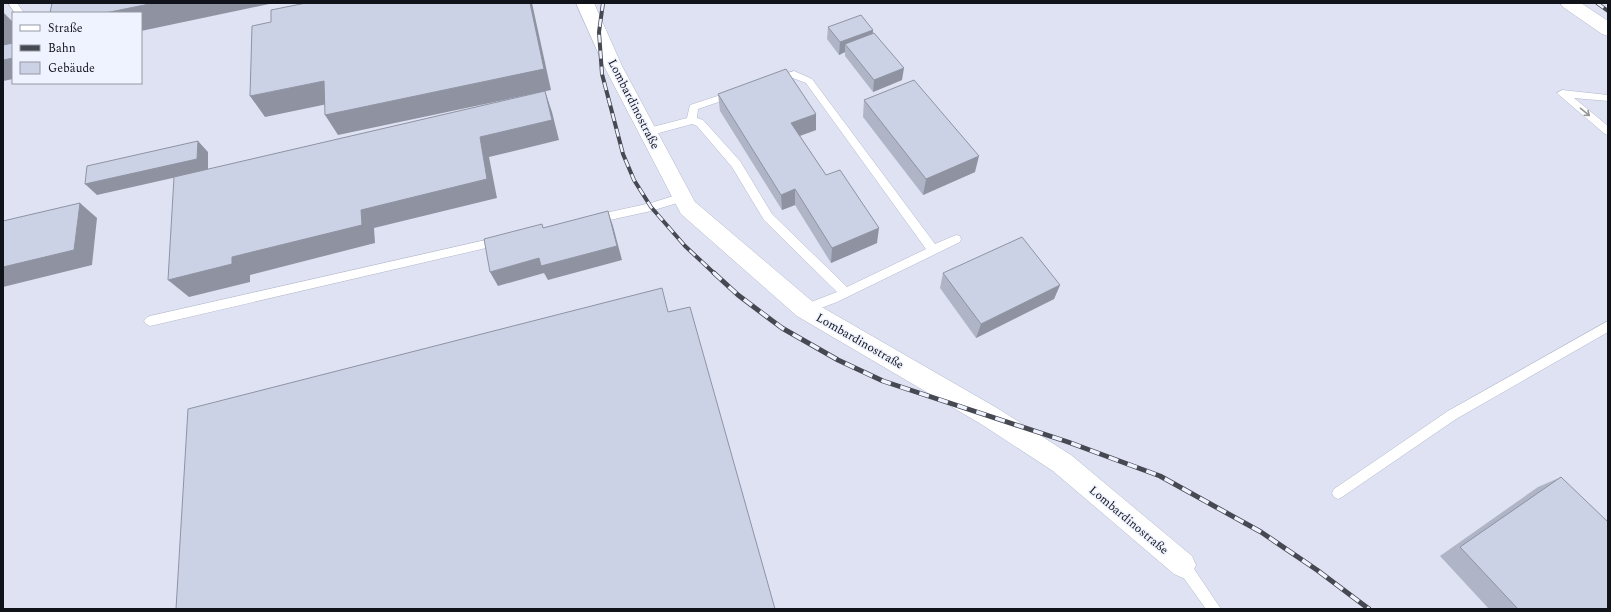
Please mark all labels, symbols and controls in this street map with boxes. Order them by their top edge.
legend [12,12,142,84]
text: Straße [48,19,83,38]
text: Bahn [48,39,76,58]
street label: Lombardinostraße [603,56,665,153]
text: Gebäude [48,59,95,78]
one-way arrow [1580,107,1591,116]
street label: Lombardinostraße [812,308,907,374]
street label: Lombardinostraße [1085,481,1173,560]

